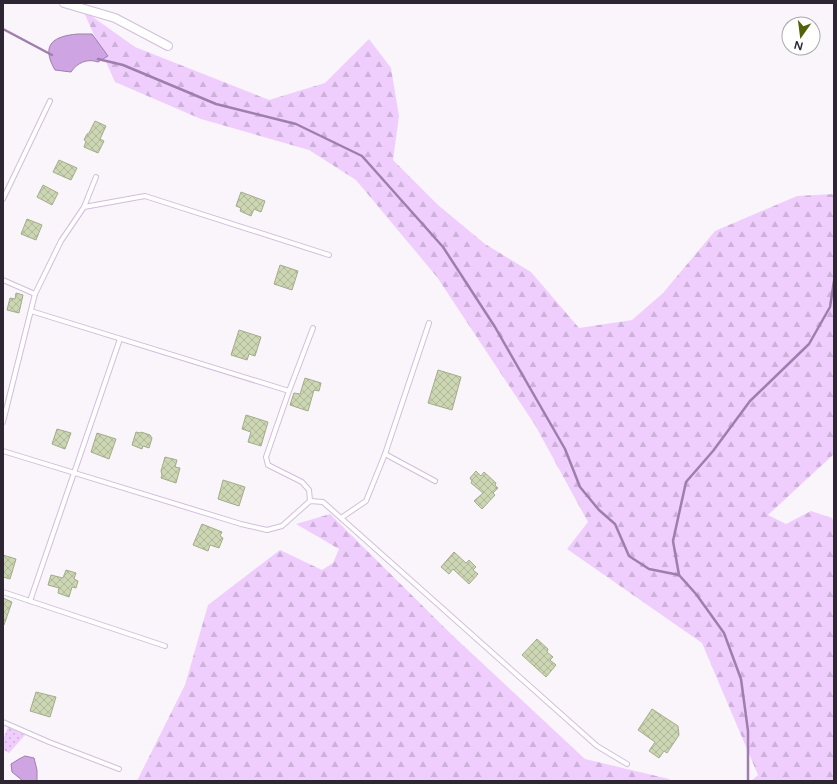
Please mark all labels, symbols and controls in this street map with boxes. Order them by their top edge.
north arrow [781,16,821,56]
text: N [793,38,805,53]

